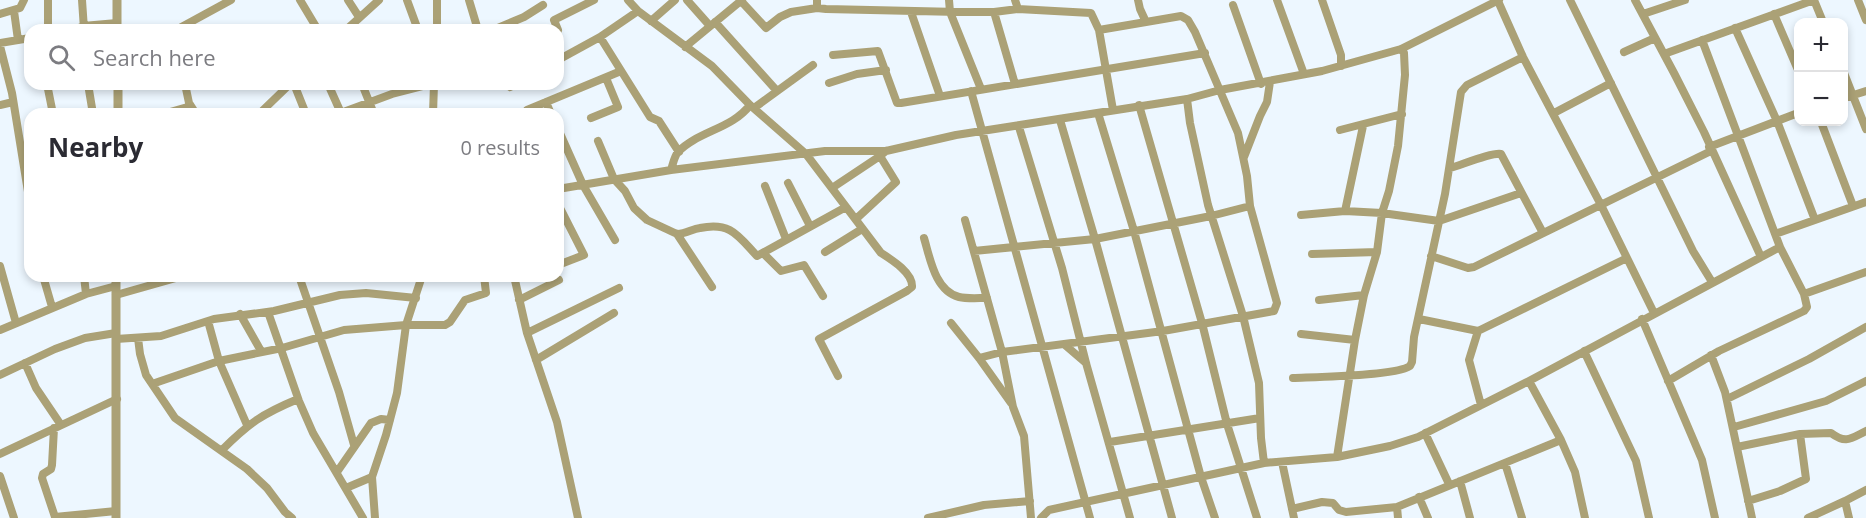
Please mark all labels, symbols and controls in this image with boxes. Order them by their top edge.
map controls [1794,18,1848,126]
button: + [1794,18,1848,72]
search box [24,24,564,90]
icon: search [45,41,78,74]
text: Search here [93,42,216,72]
button: − [1794,72,1848,126]
text: Nearby [48,129,143,165]
text: 0 results [460,134,540,161]

